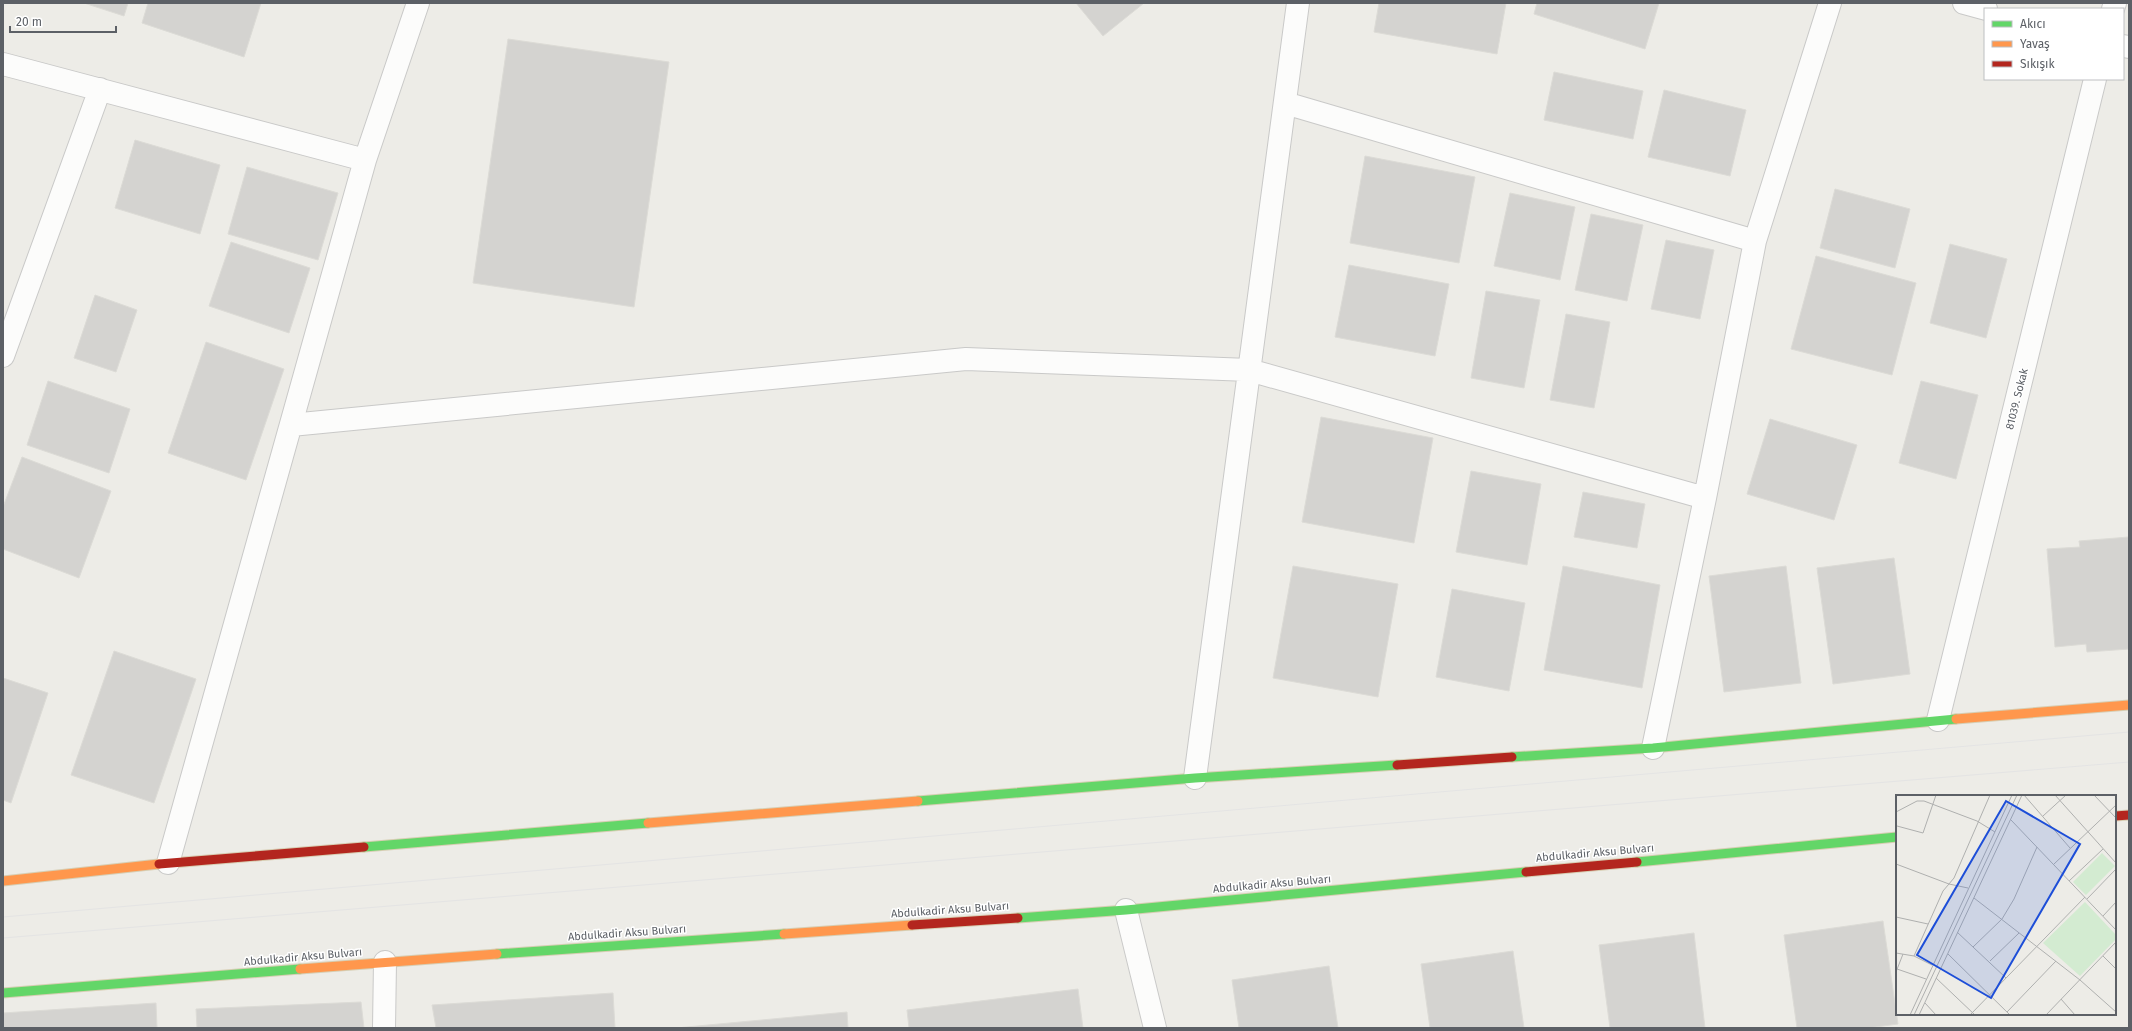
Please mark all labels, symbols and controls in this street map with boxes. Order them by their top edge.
scale bar [10,8,116,34]
legend [1984,8,2124,80]
text: 20 m [16,15,42,29]
text: Akıcı [2020,17,2046,31]
text: Yavaş [2020,37,2050,51]
text: Sıkışık [2020,57,2055,71]
street label: 81039. Sokak [2003,367,2031,431]
inset map [1896,795,2116,1015]
street label: Abdulkadir Aksu Bulvarı [1535,841,1655,865]
street label: Abdulkadir Aksu Bulvarı [1212,872,1332,896]
street label: Abdulkadir Aksu Bulvarı [890,899,1010,921]
street label: Abdulkadir Aksu Bulvarı [567,922,687,944]
street label: Abdulkadir Aksu Bulvarı [243,945,363,969]

